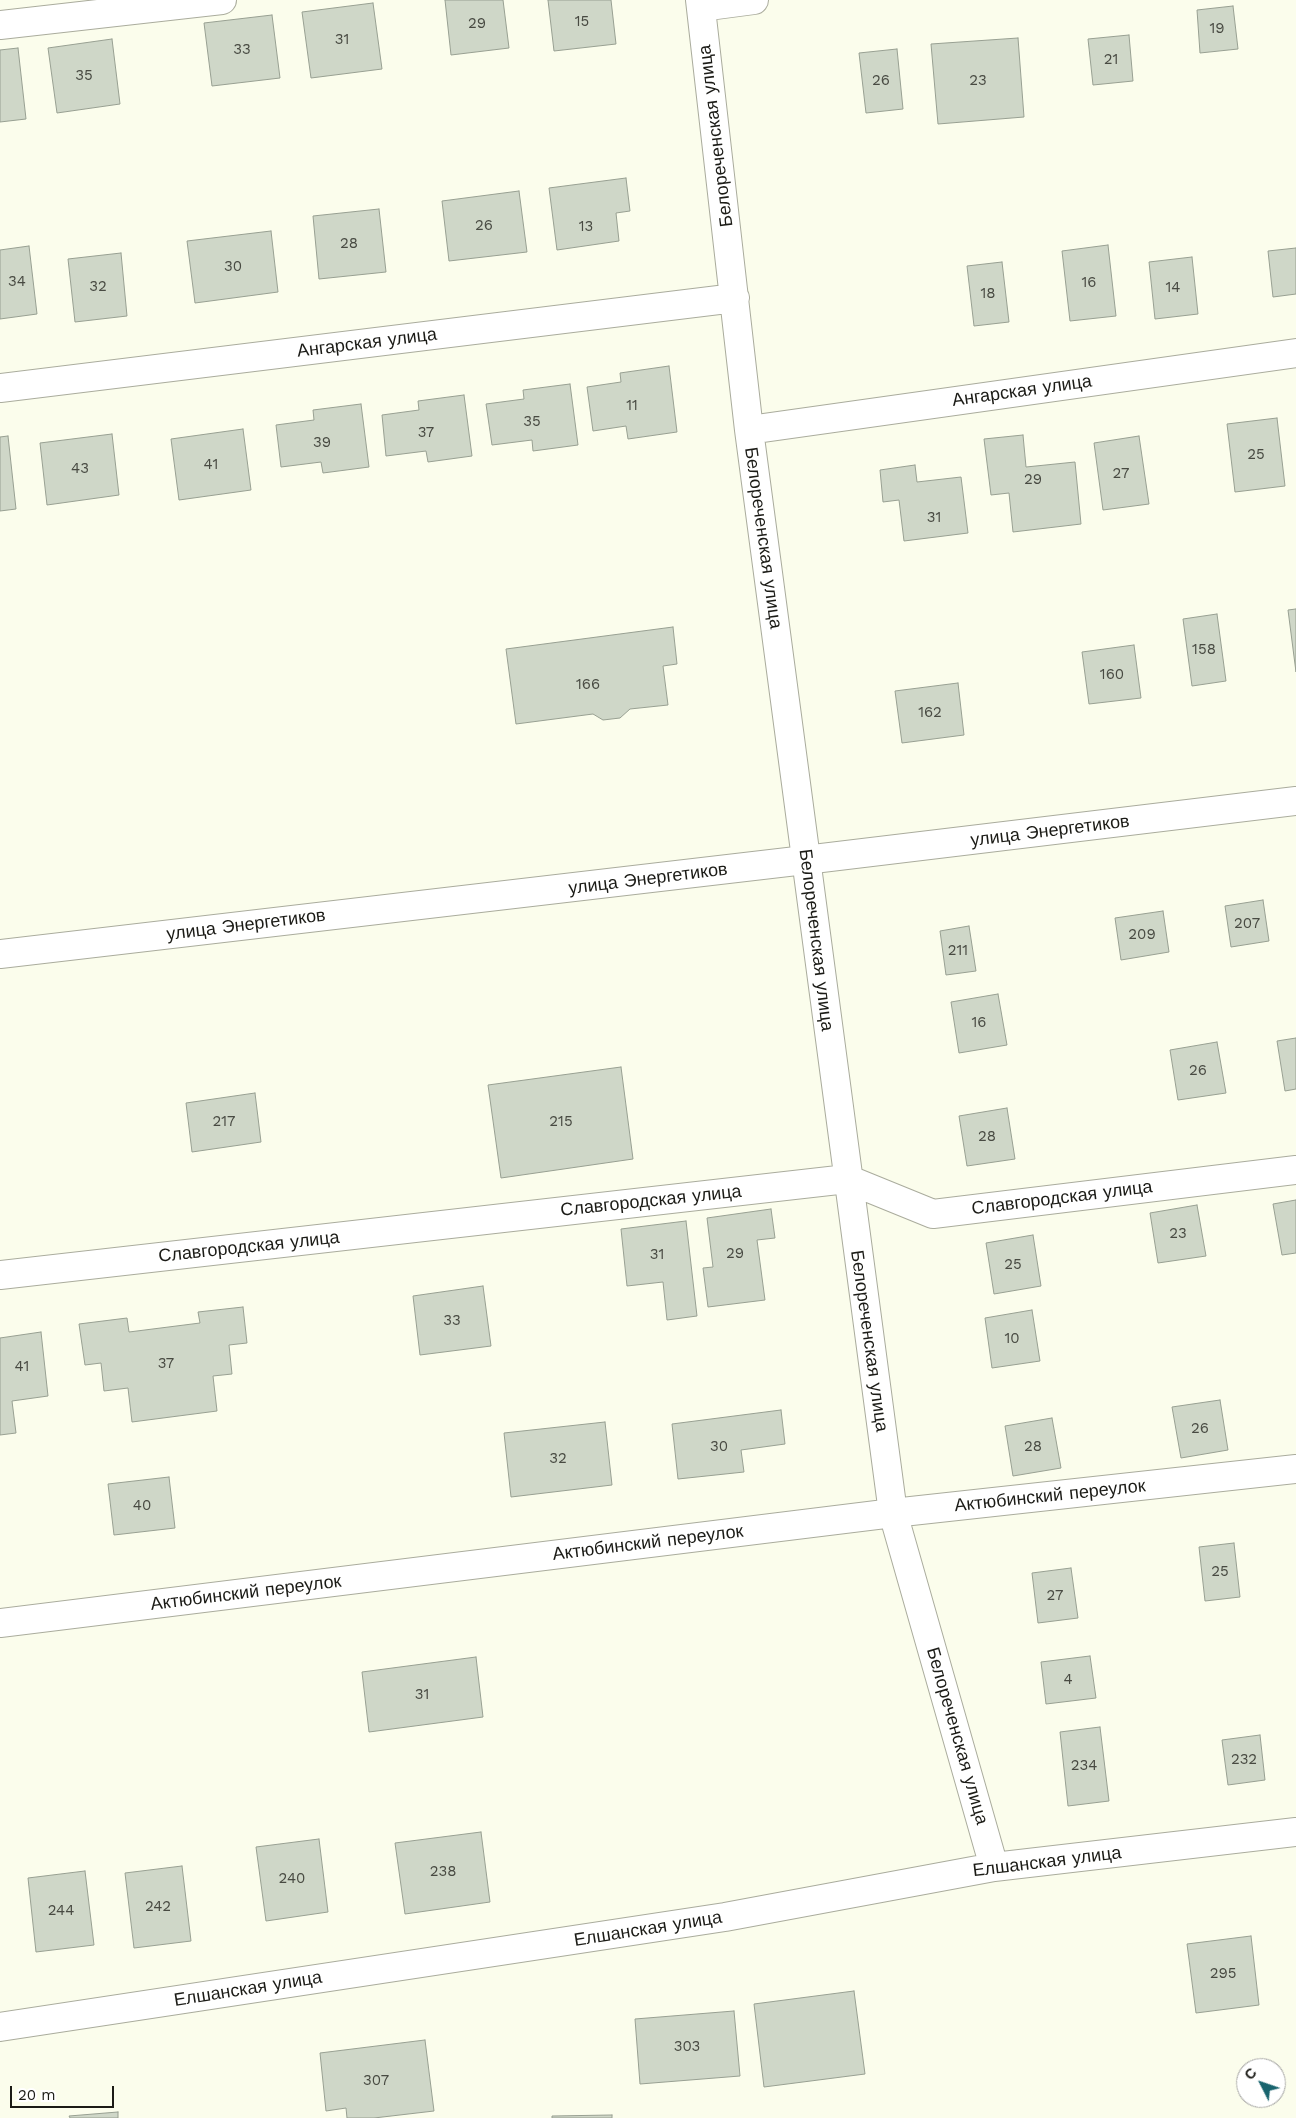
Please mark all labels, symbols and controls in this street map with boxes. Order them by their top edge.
house number: 15 [575,13,589,31]
house number: 29 [468,15,486,33]
house number: 19 [1209,20,1225,38]
house number: 31 [335,31,349,49]
house number: 33 [233,41,251,59]
street label: Белореченская улица [694,44,738,228]
house number: 21 [1104,51,1118,69]
house number: 35 [75,67,93,85]
house number: 26 [872,72,890,90]
house number: 23 [969,72,987,90]
house number: 26 [475,217,493,235]
house number: 13 [579,218,593,236]
house number: 28 [340,235,358,253]
house number: 30 [224,258,242,276]
house number: 34 [8,273,26,291]
house number: 16 [1082,274,1096,292]
house number: 32 [89,278,107,296]
house number: 14 [1165,279,1181,297]
house number: 18 [980,285,996,303]
street label: Ангарская улица [296,324,438,362]
street label: Ангарская улица [951,371,1093,411]
house number: 11 [626,397,638,415]
house number: 35 [523,413,541,431]
house number: 37 [418,424,434,442]
house number: 39 [313,434,331,452]
street label: Белореченская улица [740,446,786,630]
house number: 25 [1247,446,1265,464]
house number: 41 [204,456,218,474]
house number: 43 [71,460,89,478]
house number: 27 [1113,465,1129,483]
house number: 29 [1024,471,1042,489]
house number: 31 [927,509,941,527]
house number: 158 [1192,641,1216,659]
house number: 160 [1100,666,1124,684]
house number: 166 [576,676,600,694]
house number: 162 [918,704,942,722]
street label: улица Энергетиков [969,811,1131,851]
street label: Белореченская улица [794,848,838,1032]
street label: улица Энергетиков [567,859,729,899]
street label: улица Энергетиков [165,905,327,945]
house number: 207 [1234,915,1260,933]
house number: 209 [1128,926,1156,944]
house number: 211 [948,942,968,960]
house number: 16 [972,1014,986,1032]
house number: 26 [1189,1062,1207,1080]
house number: 217 [212,1113,236,1131]
house number: 215 [549,1113,573,1131]
house number: 28 [978,1128,996,1146]
street label: Славгородская улица [970,1176,1154,1220]
street label: Славгородская улица [559,1181,743,1221]
house number: 23 [1169,1225,1187,1243]
street label: Славгородская улица [157,1227,341,1267]
house number: 29 [726,1245,744,1263]
house number: 31 [650,1246,664,1264]
street label: Белореченская улица [846,1249,892,1433]
house number: 25 [1004,1256,1022,1274]
house number: 33 [443,1312,461,1330]
house number: 10 [1004,1330,1020,1348]
house number: 37 [158,1355,174,1373]
house number: 41 [15,1358,29,1376]
house number: 26 [1191,1420,1209,1438]
house number: 30 [710,1438,728,1456]
house number: 28 [1024,1438,1042,1456]
house number: 32 [549,1450,567,1468]
street label: Актюбинский переулок [953,1475,1147,1517]
house number: 40 [133,1497,151,1515]
street label: Актюбинский переулок [551,1521,745,1565]
house number: 25 [1211,1563,1229,1581]
street label: Актюбинский переулок [149,1571,343,1615]
house number: 27 [1047,1587,1063,1605]
street label: Белореченская улица [921,1645,993,1827]
house number: 4 [1063,1671,1073,1689]
house number: 31 [415,1686,429,1704]
house number: 232 [1231,1751,1257,1769]
house number: 234 [1071,1757,1097,1775]
street label: Елшанская улица [971,1842,1123,1882]
house number: 238 [430,1863,456,1881]
house number: 240 [279,1870,305,1888]
house number: 242 [145,1898,171,1916]
house number: 244 [48,1902,74,1920]
street label: Елшанская улица [572,1907,724,1951]
house number: 295 [1210,1965,1236,1983]
street label: Елшанская улица [172,1967,324,2011]
house number: 303 [674,2038,700,2056]
north arrow [1236,2058,1286,2108]
text: С [1241,2065,1260,2083]
house number: 307 [363,2072,389,2090]
scale bar [12,2076,116,2108]
text: 20 m [18,2086,56,2104]

